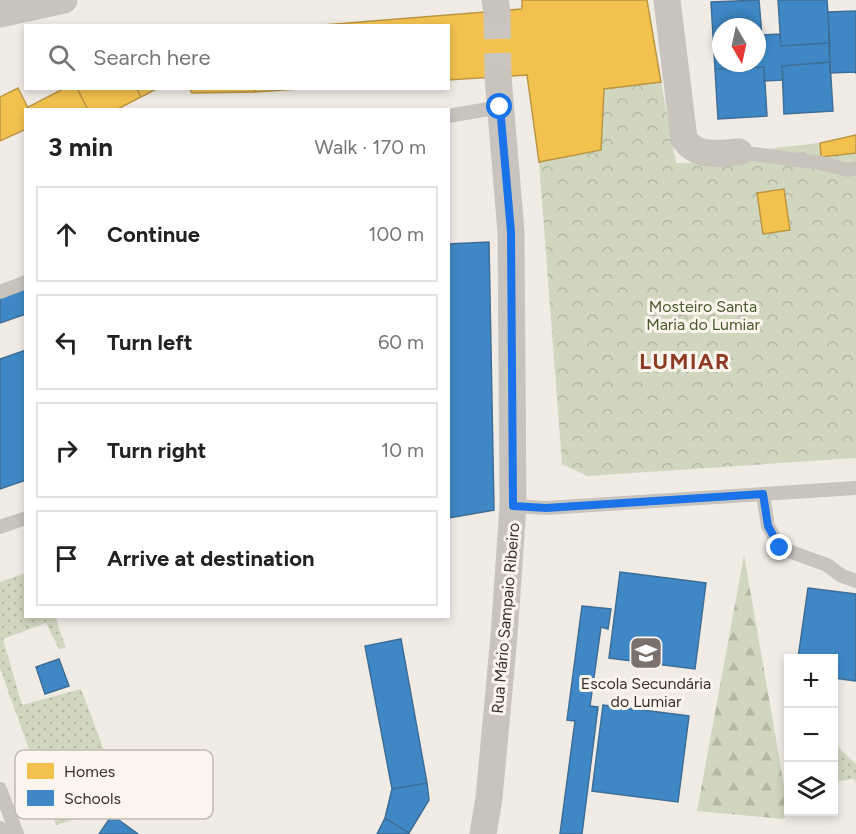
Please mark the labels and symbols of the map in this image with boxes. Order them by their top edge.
north arrow [712,18,766,72]
route start [486,93,512,119]
park label: Mosteiro Santa Maria do Lumiar [646,297,760,334]
district label: LUMIAR [639,348,731,375]
street label: Rua Mário Sampaio Ribeiro [488,522,523,714]
route end [766,534,792,560]
school or university icon: Escola Secundária do Lumiar [628,635,664,671]
place label: Escola Secundária do Lumiar [581,674,711,711]
legend [15,750,213,819]
text: Homes [64,762,115,781]
text: Schools [64,789,121,808]

